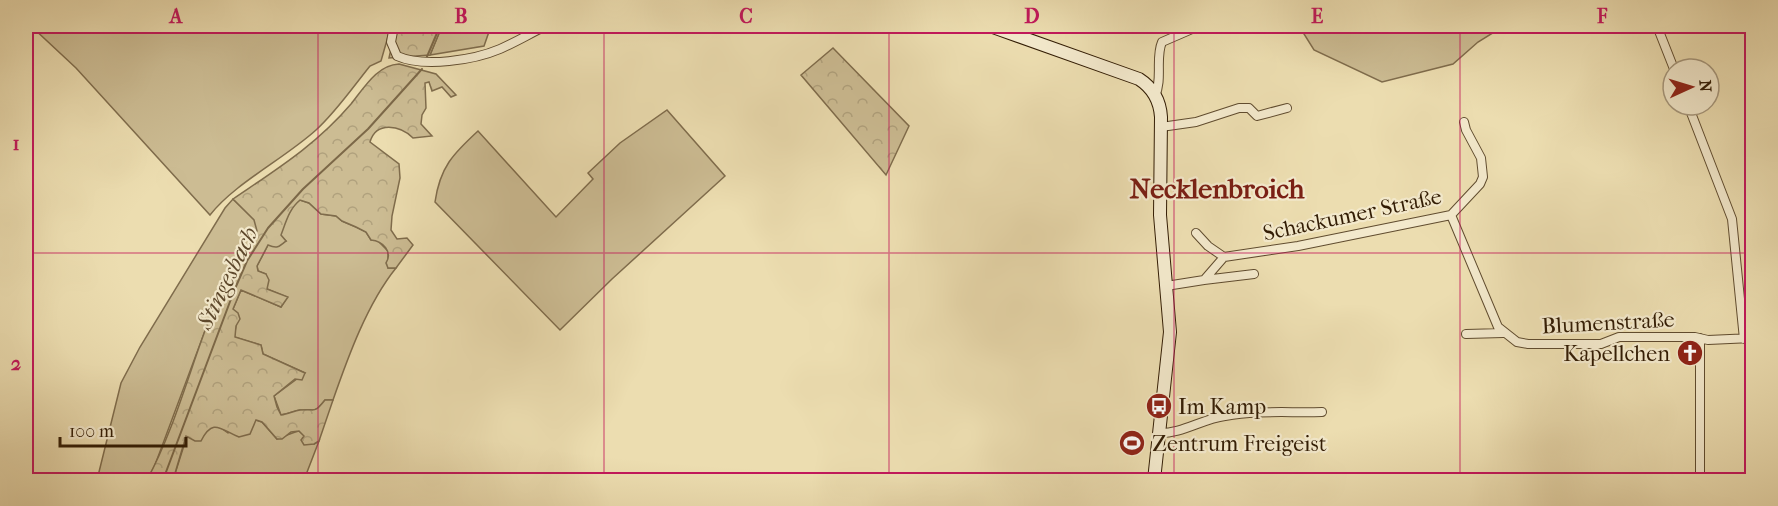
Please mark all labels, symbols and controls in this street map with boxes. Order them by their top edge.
text: A [168,5,184,28]
text: B [454,5,468,28]
text: C [739,5,753,28]
text: D [1024,5,1040,28]
text: E [1311,5,1323,28]
text: F [1596,5,1608,28]
north arrow [1661,57,1721,117]
text: N [1696,79,1715,94]
text: 1 [12,132,20,155]
district label: Necklenbroich [1130,172,1305,205]
street label: Schackumer Straße [1261,183,1444,247]
water label: Stingesbach [190,222,264,335]
street label: Blumenstraße [1541,307,1675,339]
church icon: Kapellchen [1675,338,1705,368]
place label: Kapellchen [1563,341,1670,367]
text: 2 [11,352,21,375]
bus stop icon: Im Kamp [1144,391,1174,421]
place label: Im Kamp [1178,394,1266,420]
scale bar [60,410,186,448]
text: 100 m [69,421,114,442]
sports icon: Zentrum Freigeist [1117,428,1147,458]
place label: Zentrum Freigeist [1152,431,1327,457]

